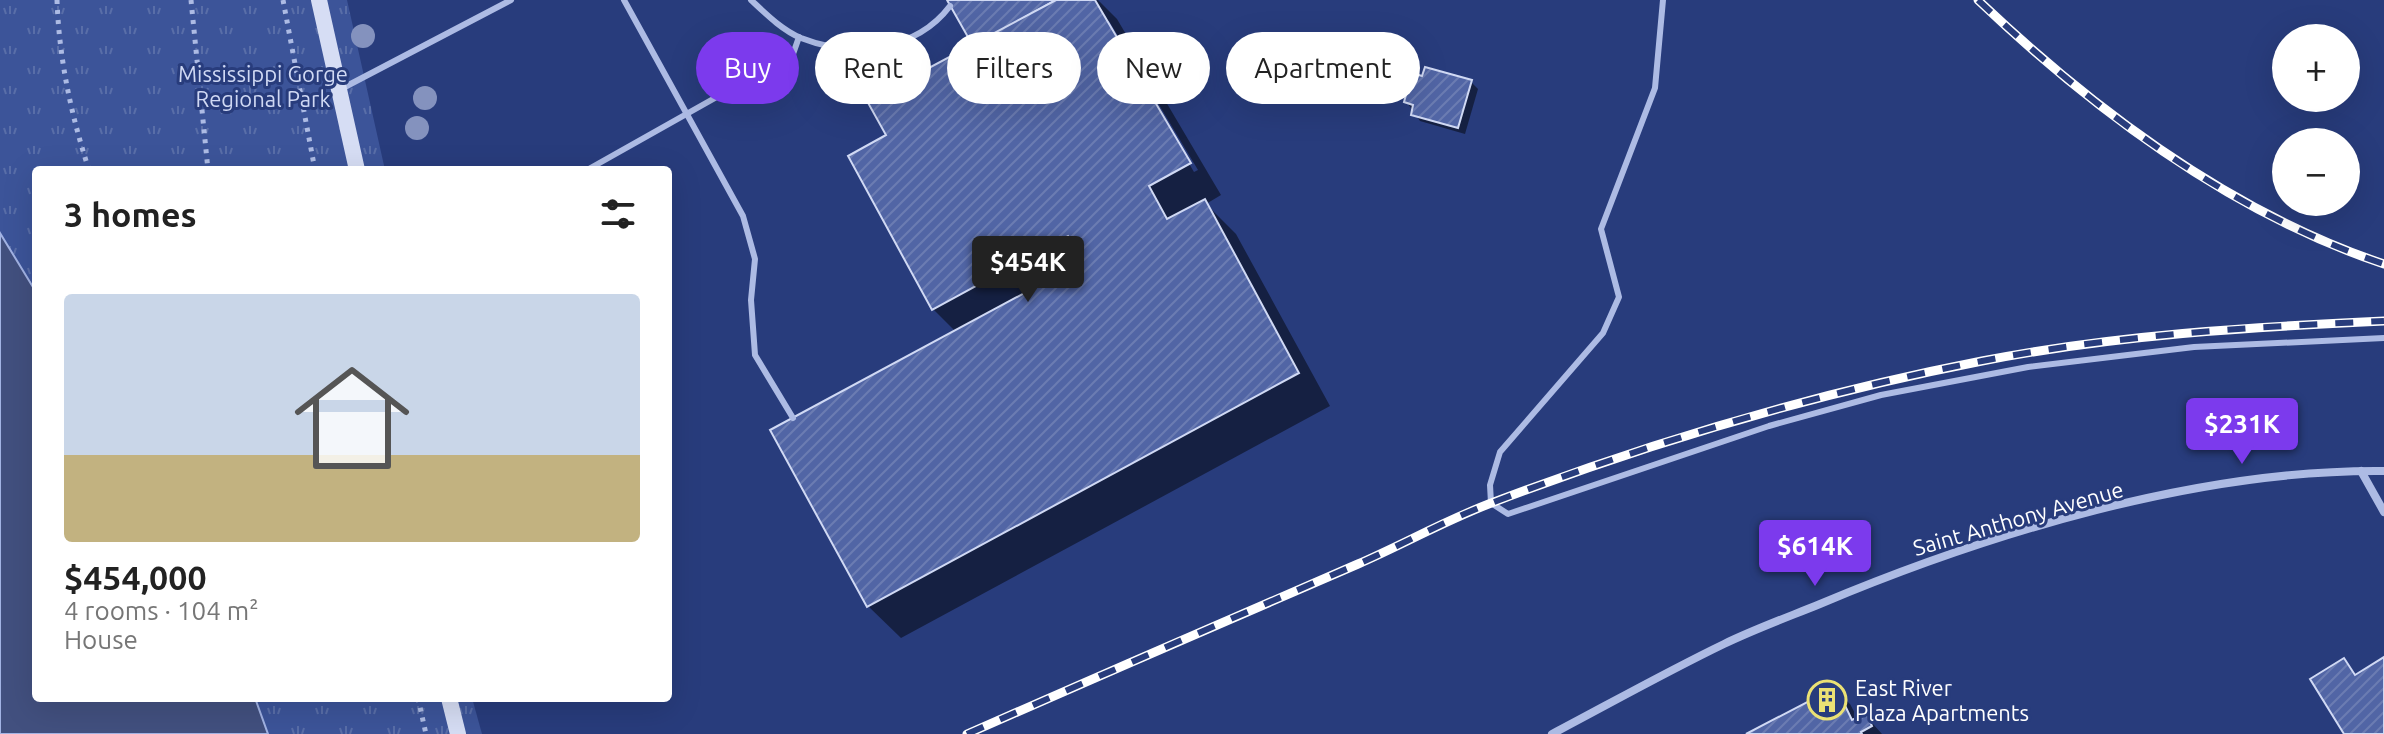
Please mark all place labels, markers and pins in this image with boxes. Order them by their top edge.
pin: $454K [972,236,1084,304]
pin: $231K [2186,398,2298,466]
pin: $614K [1759,520,1871,588]
place label: East River Plaza Apartments [1855,675,2029,725]
building icon: East River Plaza Apartments [1806,679,1848,721]

